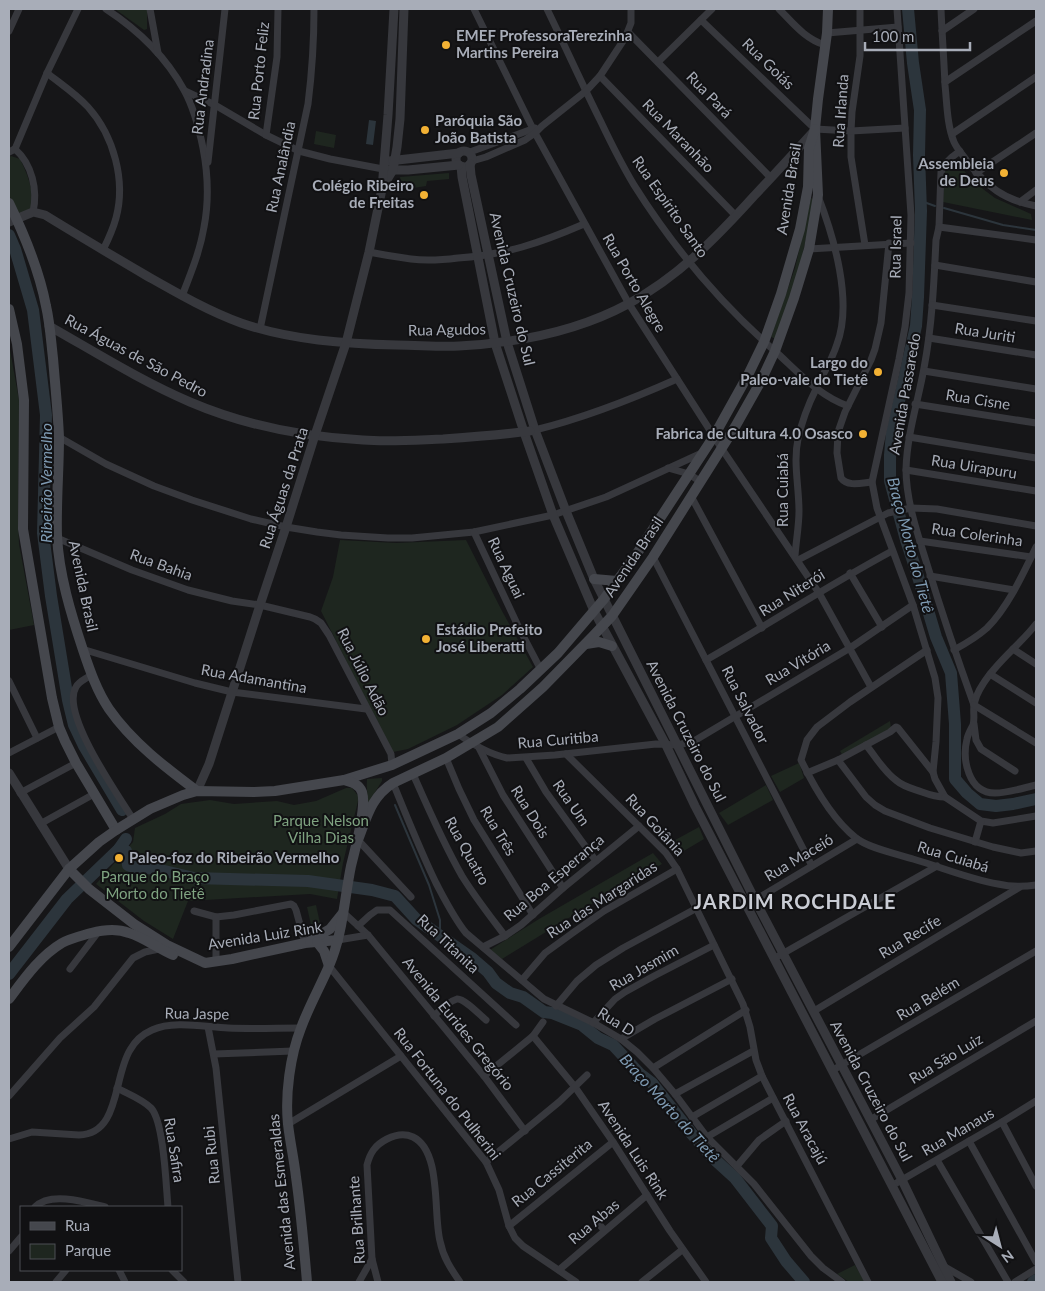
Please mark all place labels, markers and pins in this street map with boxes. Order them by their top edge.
place label: EMEF ProfessoraTerezinha Martins Pereira [456,26,632,61]
marker: EMEF ProfessoraTerezinha Martins Pereira [440,39,452,51]
place label: Paróquia São João Batista [435,111,522,146]
marker: Paróquia São João Batista [419,124,431,136]
place label: Assembleia de Deus [917,154,994,189]
marker: Assembleia de Deus [998,167,1010,179]
place label: Colégio Ribeiro de Freitas [312,176,414,211]
marker: Colégio Ribeiro de Freitas [418,189,430,201]
place label: Largo do Paleo-vale do Tietê [740,353,868,388]
marker: Largo do Paleo-vale do Tietê [872,366,884,378]
place label: Fabrica de Cultura 4.0 Osasco [655,424,853,442]
marker: Fabrica de Cultura 4.0 Osasco [857,428,869,440]
place label: Estádio Prefeito José Liberatti [436,620,543,655]
marker: Estádio Prefeito José Liberatti [420,633,432,645]
place label: Paleo-foz do Ribeirão Vermelho [129,848,340,866]
marker: Paleo-foz do Ribeirão Vermelho [113,852,125,864]

